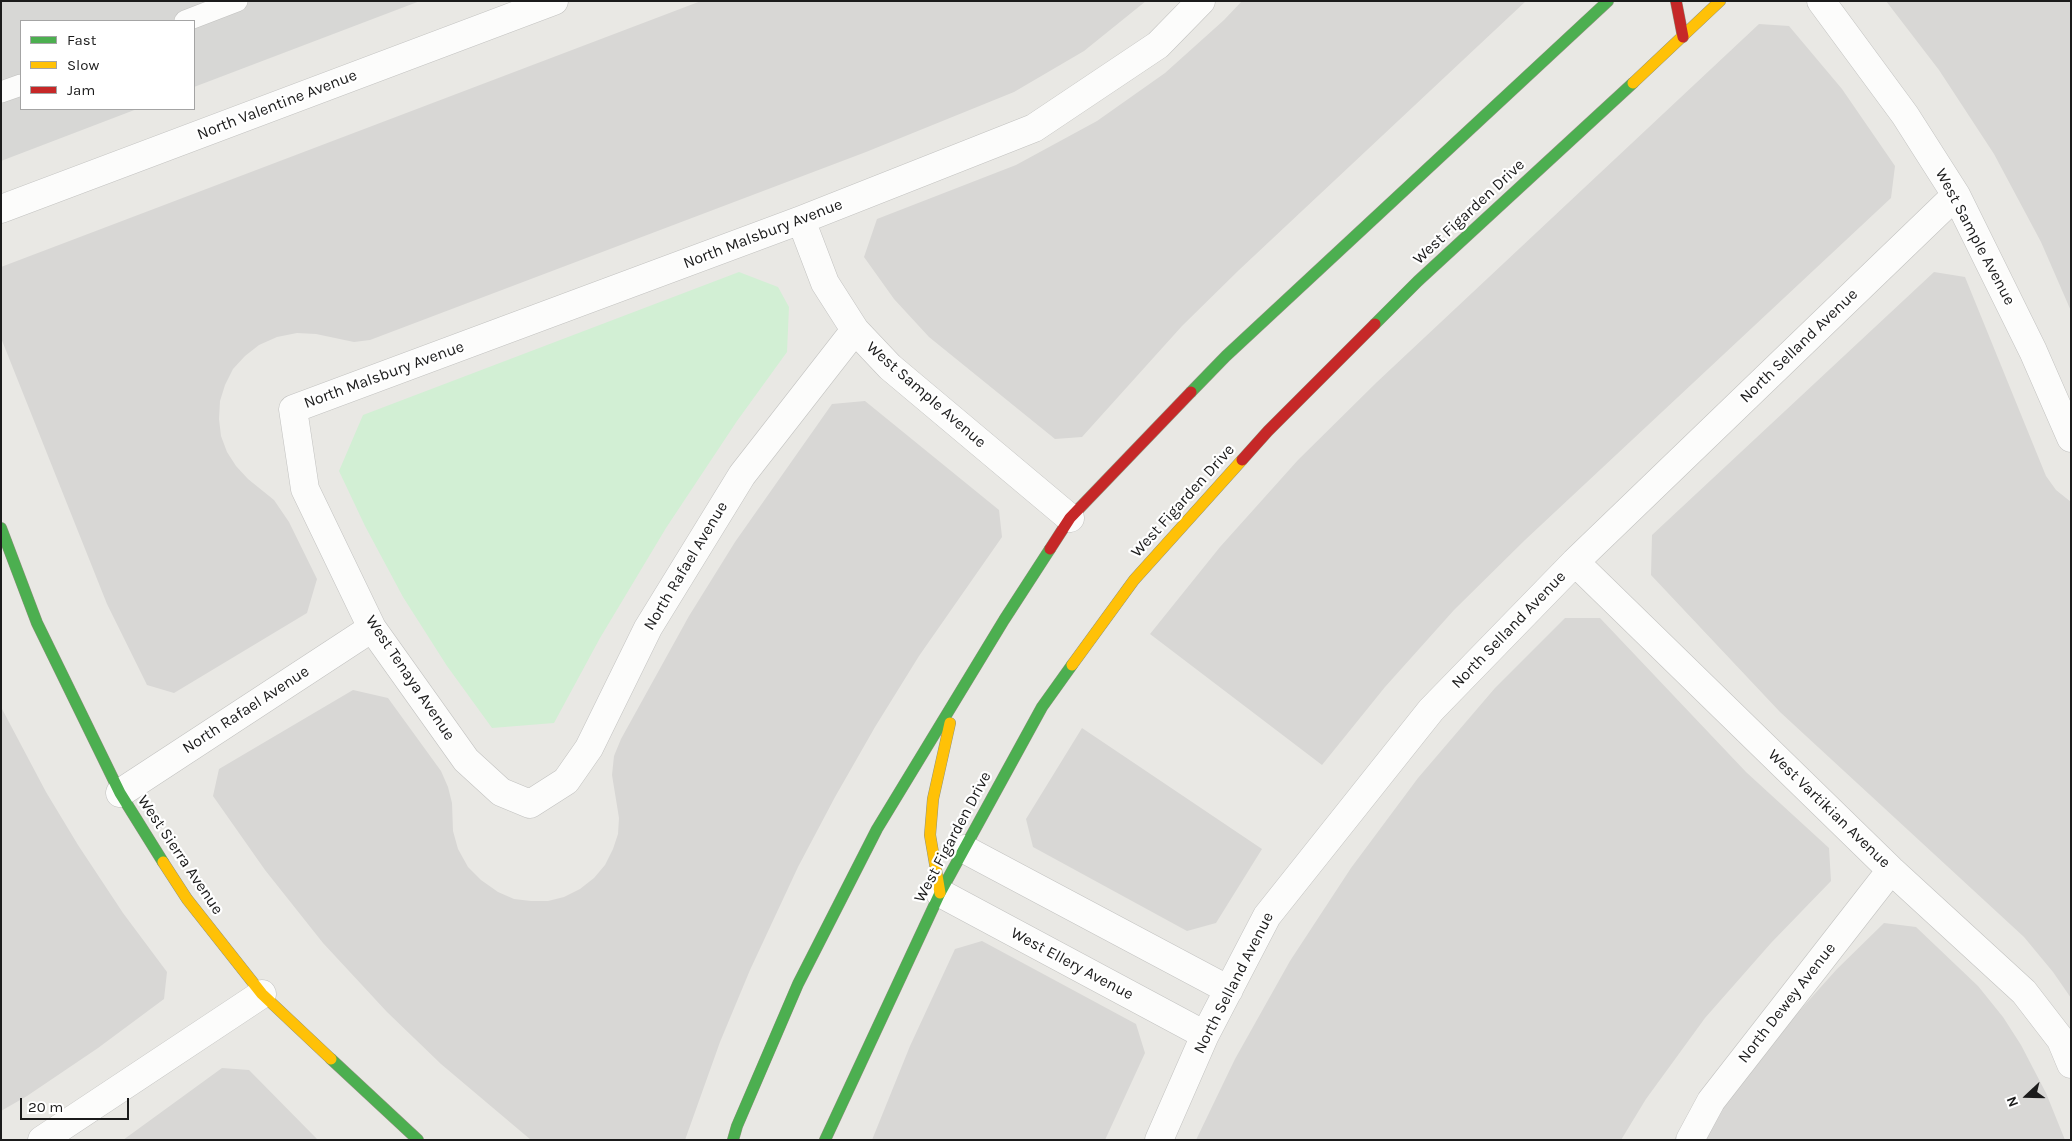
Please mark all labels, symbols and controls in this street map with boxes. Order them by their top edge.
legend [20,20,195,110]
text: Fast [67,31,96,49]
text: Slow [67,56,99,74]
street label: North Valentine Avenue [194,66,360,144]
text: Jam [67,81,95,99]
street label: West Figarden Drive [1409,155,1529,269]
street label: West Sample Avenue [1931,165,2019,309]
street label: North Malsbury Avenue [681,195,845,273]
street label: North Selland Avenue [1736,285,1862,407]
street label: North Malsbury Avenue [301,337,467,413]
street label: West Sample Avenue [862,338,990,452]
street label: West Figarden Drive [1127,441,1239,561]
street label: North Rafael Avenue [640,498,732,634]
street label: North Selland Avenue [1448,567,1570,693]
street label: West Tenaya Avenue [361,612,459,744]
street label: North Rafael Avenue [179,662,313,758]
street label: West Vartikian Avenue [1764,746,1894,872]
street label: West Figarden Drive [910,768,996,906]
street label: West Sierra Avenue [133,792,227,918]
street label: North Selland Avenue [1190,909,1278,1057]
street label: West Ellery Avenue [1007,924,1137,1004]
street label: North Dewey Avenue [1734,939,1840,1067]
north arrow [2002,1071,2052,1121]
scale bar [22,1088,131,1120]
text: N [2003,1094,2022,1109]
text: 20 m [28,1098,63,1116]

